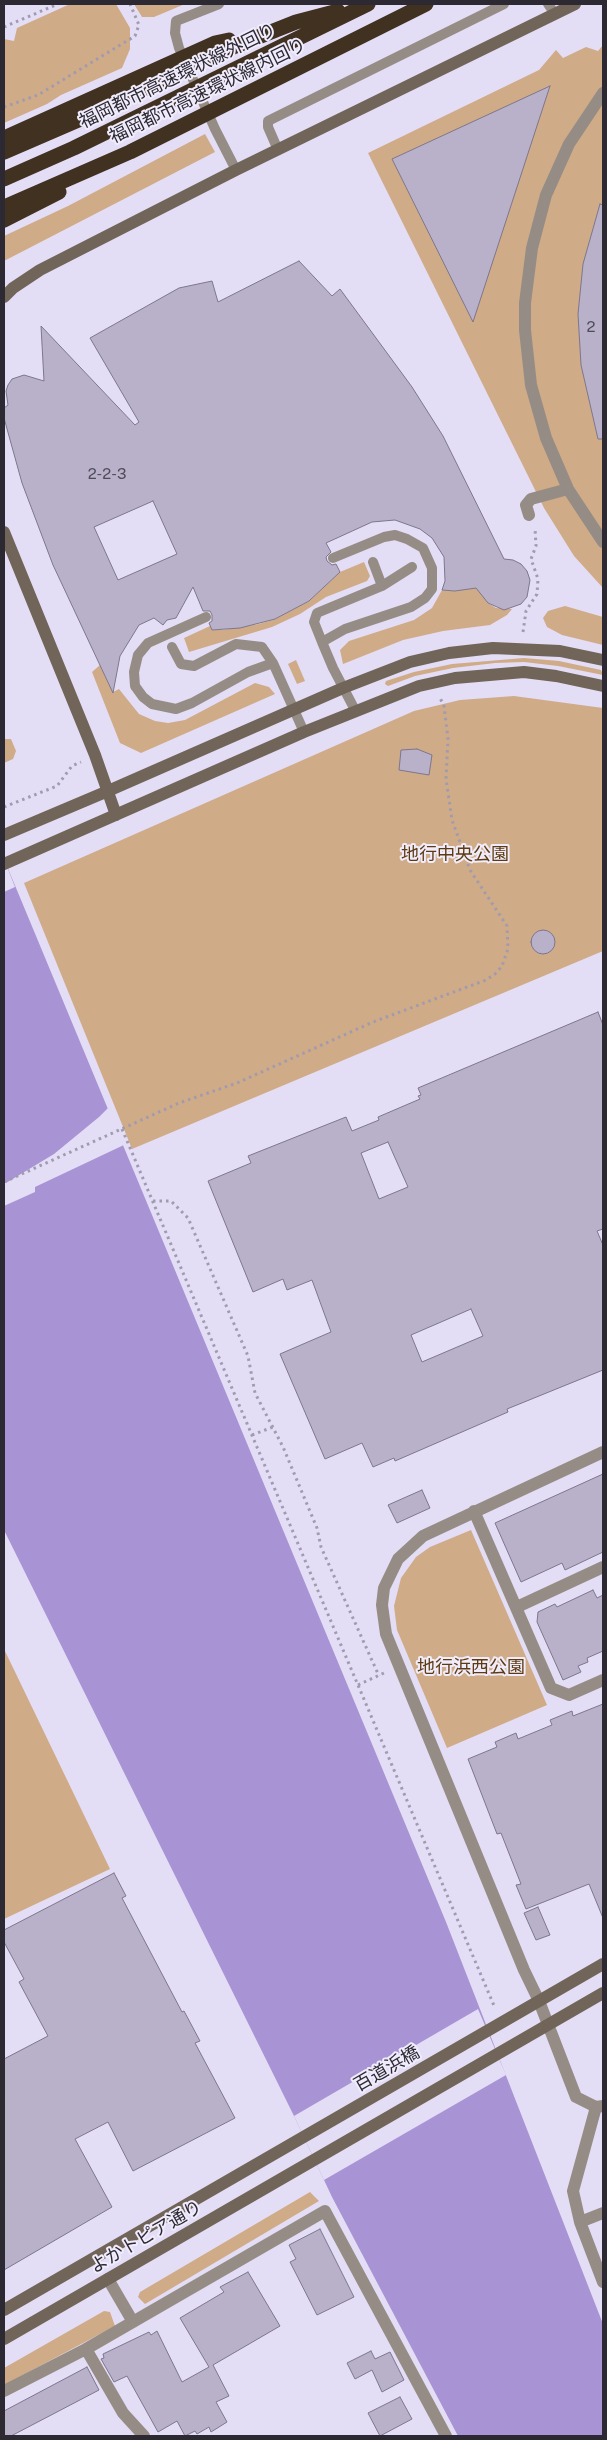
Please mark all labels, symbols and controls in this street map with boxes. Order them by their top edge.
street label: 福岡都市高速環状線外回り [76,19,280,133]
street label: 福岡都市高速環状線内回り [106,34,310,148]
house number: 2 [587,318,595,336]
house number: 2-2-3 [88,465,126,483]
park label: 地行中央公園 [401,843,509,865]
park label: 地行浜西公園 [417,1656,525,1678]
street label: 百道浜橋 [350,2042,424,2096]
street label: よかトピア通り [86,2196,206,2278]

